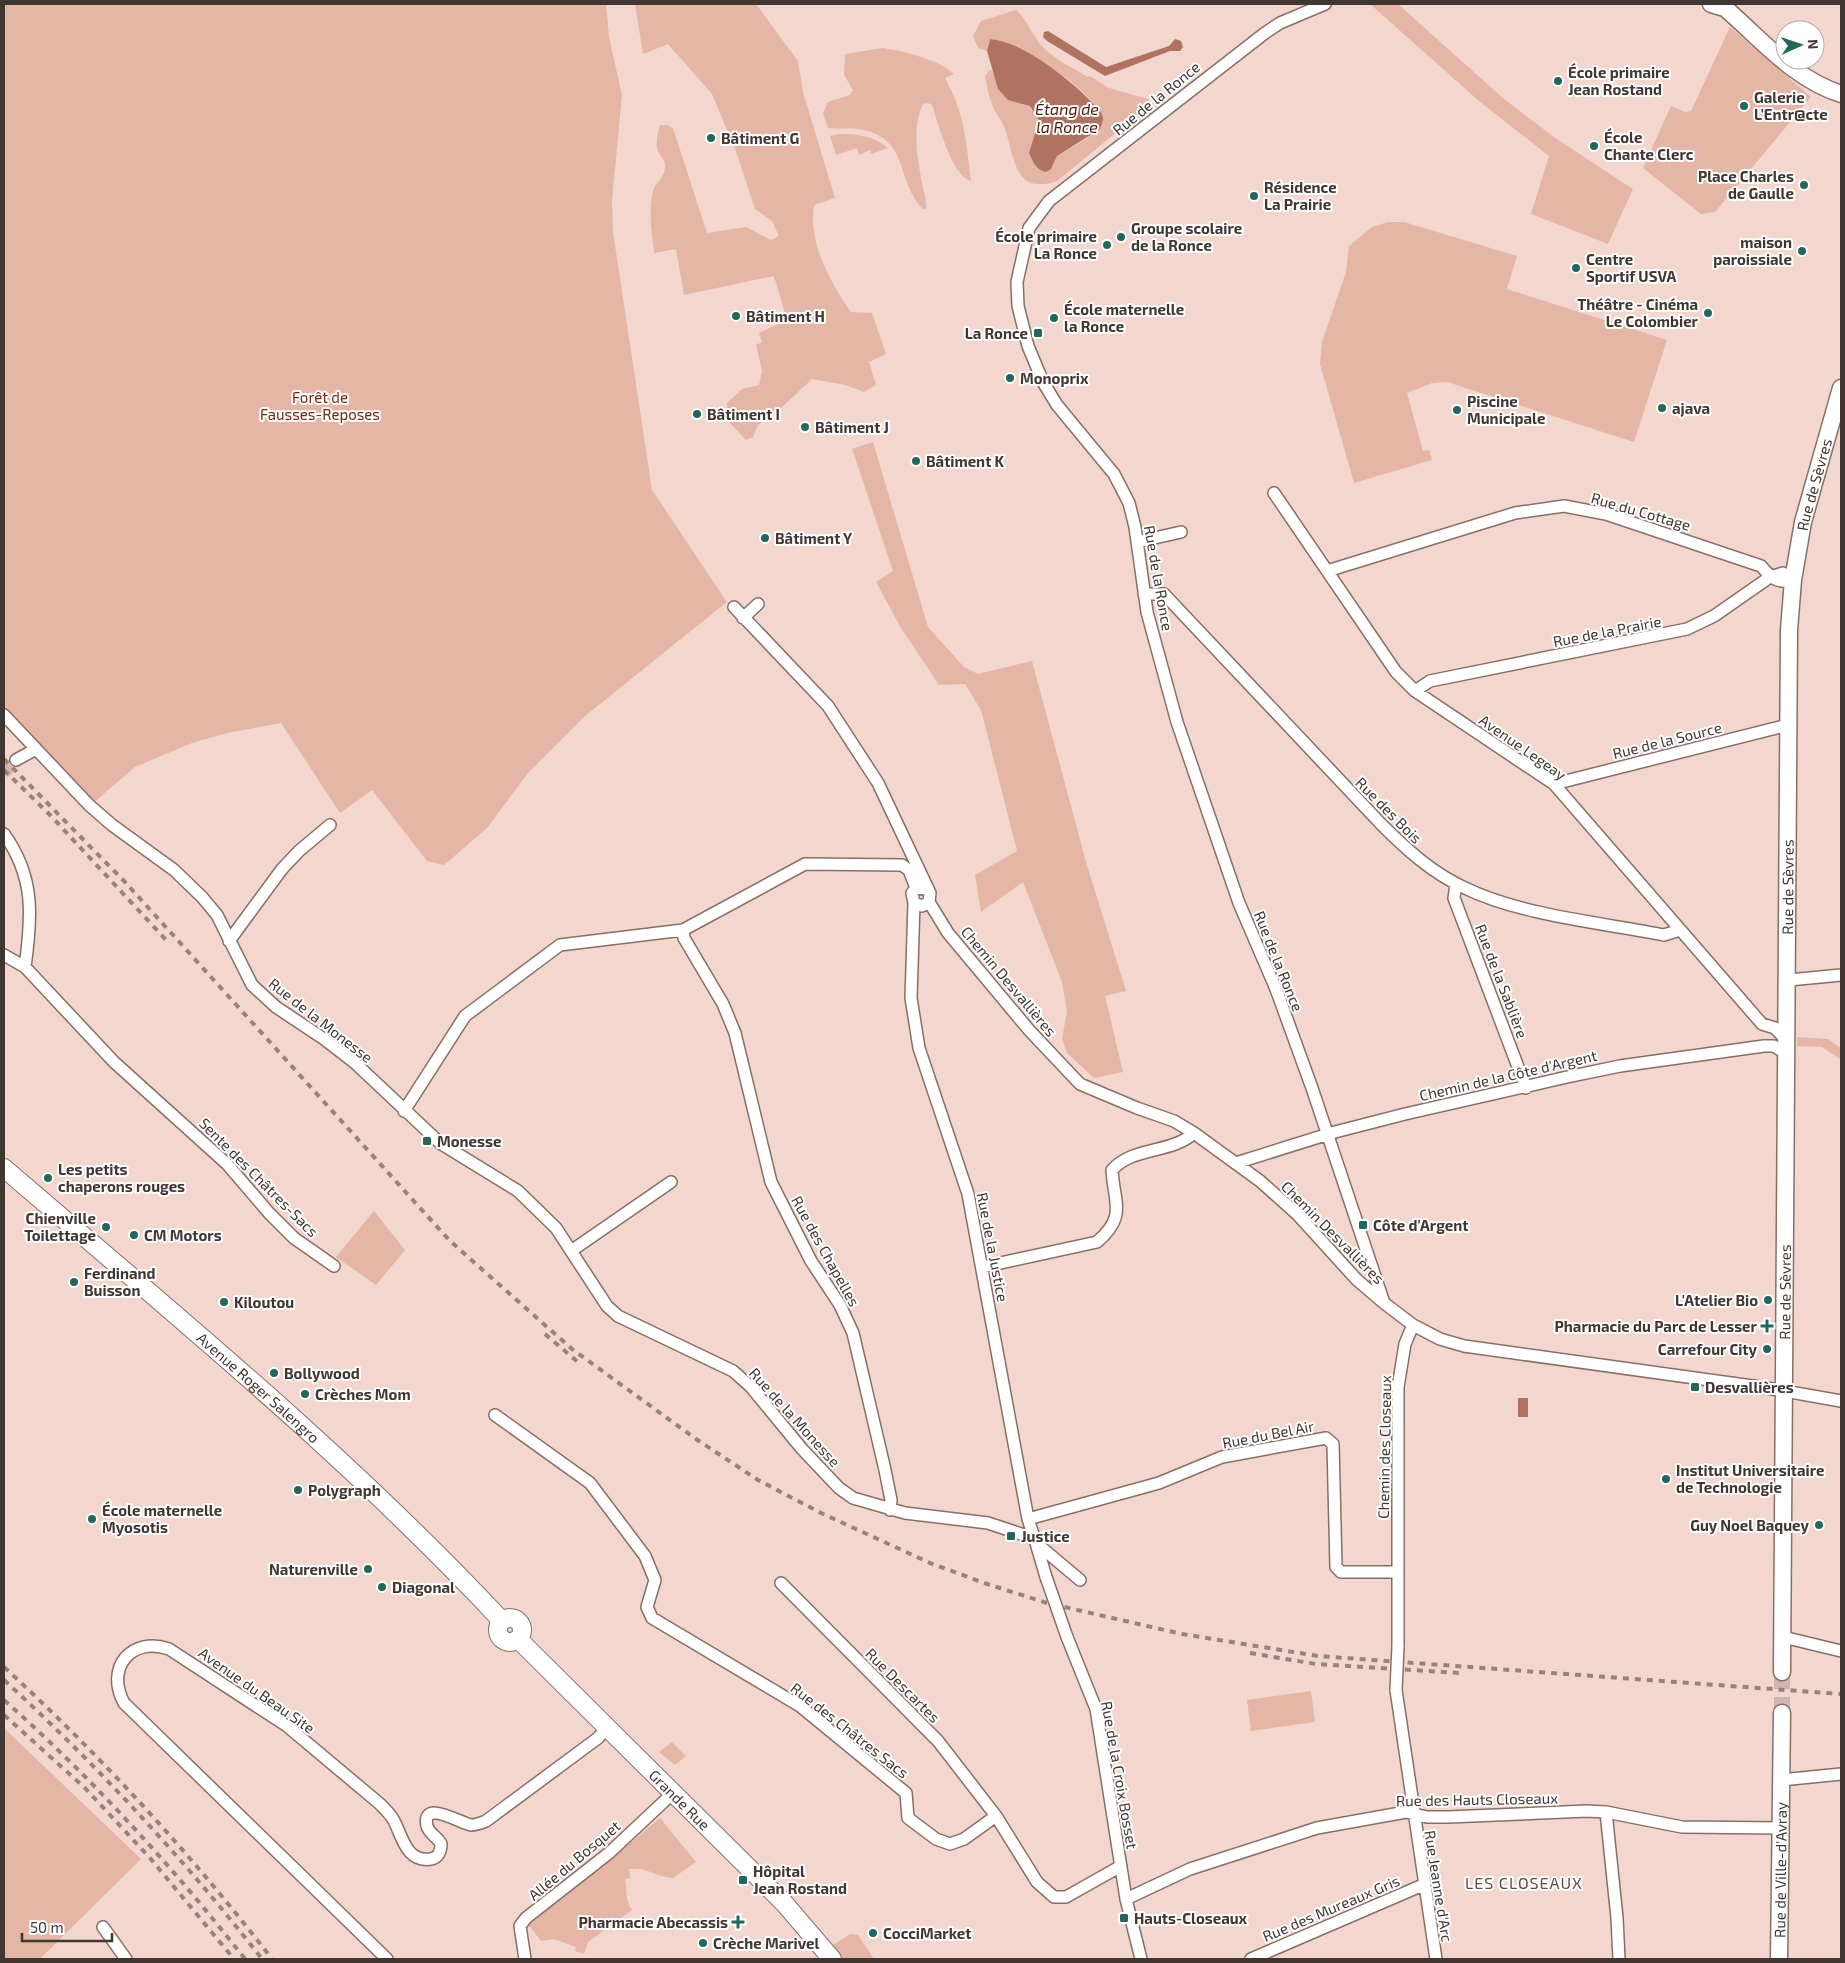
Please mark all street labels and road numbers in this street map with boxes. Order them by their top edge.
street label: Rue de la Ronce [1109,57,1203,139]
street label: Rue de Sèvres [1793,436,1835,532]
street label: Rue du Cottage [1589,488,1693,534]
street label: Rue de la Ronce [1141,524,1177,632]
street label: Rue de la Prairie [1551,612,1663,650]
street label: Avenue Legeay [1476,710,1570,784]
street label: Rue de la Source [1611,718,1723,762]
street label: Rue des Bois [1352,773,1426,847]
street label: Rue de Sèvres [1778,839,1797,935]
street label: Rue de la Ronce [1251,908,1307,1014]
street label: Rue de la Sablière [1472,921,1532,1041]
street label: Chemin Desvallières [958,922,1060,1040]
street label: Rue de la Monesse [265,974,377,1066]
street label: Chemin de la Côte d'Argent [1417,1046,1599,1104]
street label: Sente des Châtres-Sacs [196,1114,322,1240]
street label: Chemin Desvallières [1278,1177,1388,1287]
street label: Rue de la Justice [974,1191,1012,1303]
street label: Rue des Chapelles [788,1193,864,1309]
street label: Rue de Sèvres [1775,1244,1794,1340]
street label: Avenue Roger Salengro [194,1328,323,1446]
street label: Rue de la Monesse [746,1364,844,1470]
street label: Chemin des Closeaux [1374,1375,1394,1519]
street label: Rue du Bel Air [1221,1416,1315,1452]
street label: Avenue du Beau Site [196,1643,318,1737]
street label: Rue Descartes [862,1644,944,1726]
street label: Rue des Châtres Sacs [788,1678,912,1782]
street label: Rue de la Croix Bosset [1098,1700,1142,1851]
street label: Grande Rue [646,1766,714,1834]
street label: Rue des Hauts Closeaux [1396,1789,1558,1809]
street label: Rue de Ville-d'Avray [1770,1802,1790,1938]
street label: Allée du Bosquet [524,1816,624,1904]
street label: Rue Jeanne d'Arc [1421,1829,1457,1943]
street label: Rue des Mureaux Gris [1260,1871,1402,1945]

